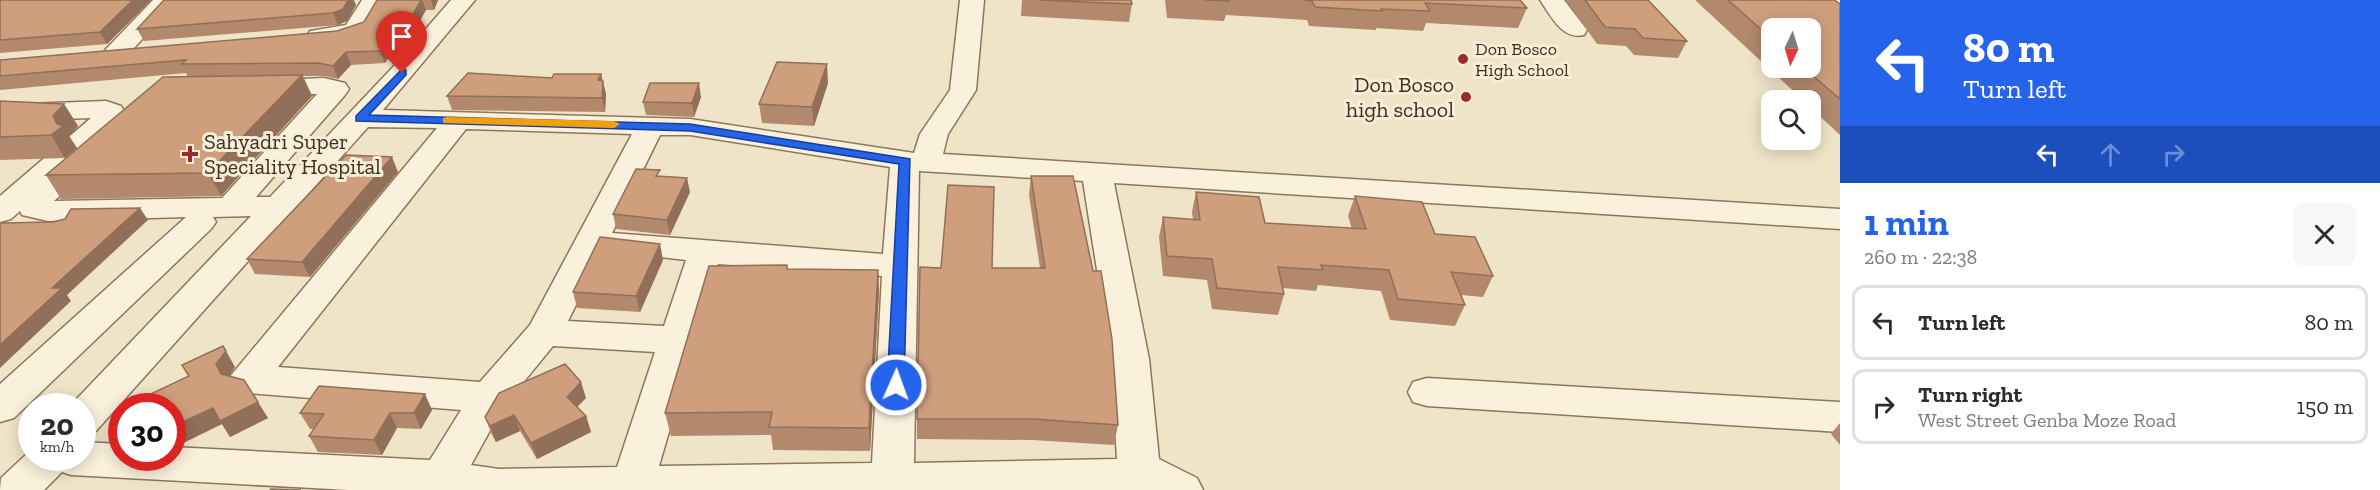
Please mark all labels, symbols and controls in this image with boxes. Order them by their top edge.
pin [376,11,427,73]
north arrow [1761,18,1821,78]
map controls [1761,18,1821,150]
icon: arrive [385,20,418,53]
text: 80 m [1963,22,2054,73]
icon: left [1864,24,1942,102]
place label: Don Bosco High School [1475,38,1569,81]
marker: Don Bosco High School [1456,52,1470,66]
place label: Don Bosco high school [1346,71,1454,123]
text: Turn left [1963,73,2066,105]
marker: Don Bosco high school [1459,90,1473,104]
button: search [1761,90,1821,150]
place label: Sahyadri Super Speciality Hospital [204,128,381,180]
icon: left [2031,138,2064,171]
icon: ahead [2094,138,2127,171]
icon: right [2157,138,2190,171]
marker: Sahyadri Super Speciality Hospital [181,145,199,163]
text: 1 min [1864,201,1949,244]
button: close [2293,203,2356,266]
text: 260 m · 22:38 [1864,245,1977,269]
icon: left [1867,306,1900,339]
text: Turn left [1918,309,2005,336]
text: 80 m [2305,309,2353,336]
position arrow [864,353,928,417]
text: Turn right [1918,381,2022,408]
icon: right [1867,390,1900,423]
speed limit sign: 30 [108,393,186,471]
text: 150 m [2297,393,2353,420]
text: 20 [40,407,74,443]
text: West Street Genba Moze Road [1918,408,2176,432]
text: km/h [40,438,74,456]

